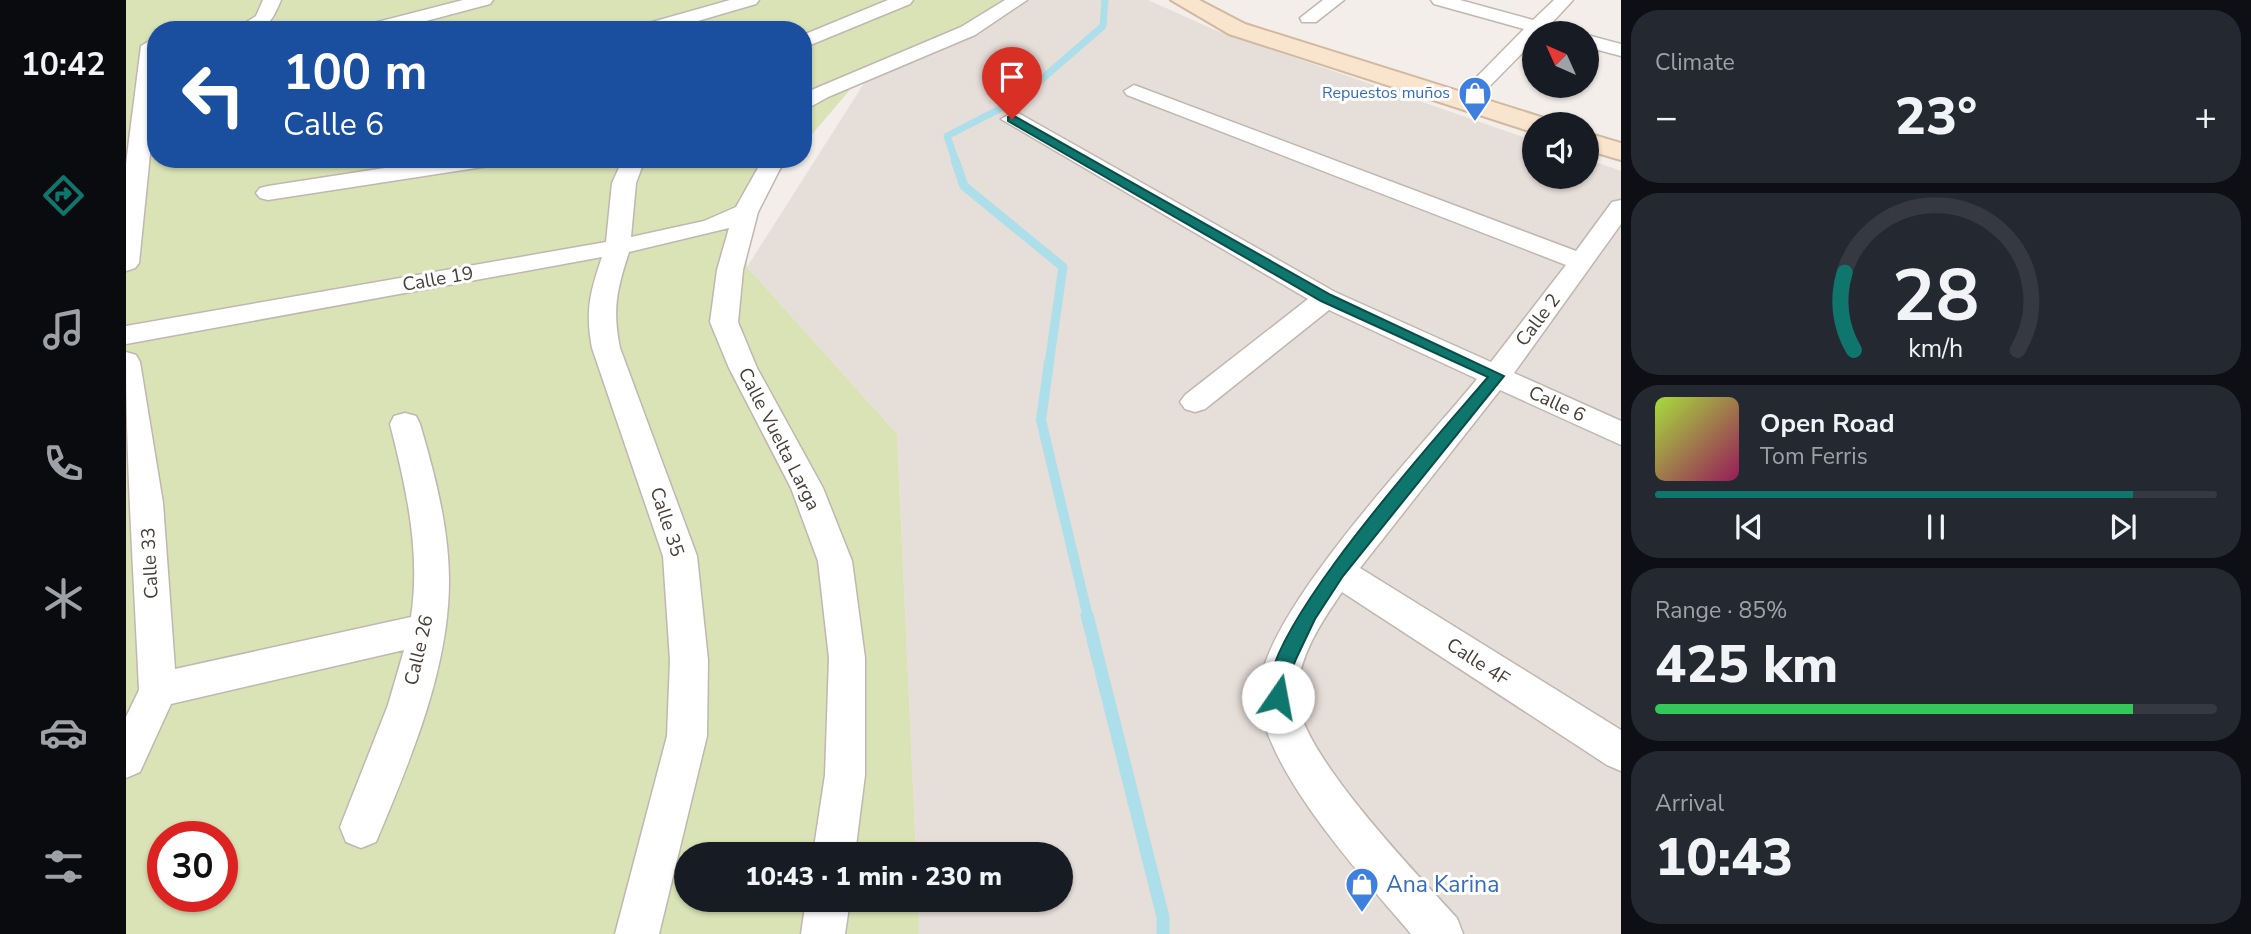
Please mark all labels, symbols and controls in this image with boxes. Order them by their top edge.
north arrow [1522,21,1600,98]
map controls [1522,21,1599,189]
text: 100 m [283,39,427,106]
text: 10:42 [21,43,105,86]
pin [982,47,1042,119]
text: Climate [1655,47,1735,78]
icon: left [168,49,259,140]
icon: arrive [993,58,1031,96]
shop icon: Repuestos muños [1456,74,1494,123]
text: 23° [1895,81,1977,152]
place label: Repuestos muños [1322,82,1450,104]
text: − [1655,92,1678,143]
text: + [2194,92,2217,143]
text: Calle 6 [283,103,384,146]
button: sound [1522,112,1599,189]
icon: directions [39,171,88,220]
text: 28 [1892,246,1980,346]
street label: Calle 19 [401,260,475,298]
street label: Calle 2 [1510,288,1566,352]
icon: music [39,305,88,354]
text: km/h [1908,332,1964,366]
street label: Calle Vuelta Larga [732,363,826,515]
street label: Calle 6 [1524,380,1590,428]
text: Open Road [1760,406,1895,441]
icon: phone [39,439,88,488]
text: Tom Ferris [1760,441,1868,472]
street label: Calle 35 [644,484,690,560]
icon: previous [1730,508,1768,546]
icon: pause [1917,508,1955,546]
icon: next [2104,508,2142,546]
street label: Calle 33 [135,527,165,599]
icon: climate [39,574,88,623]
text: Range · 85% [1655,595,1787,626]
street label: Calle 26 [398,612,440,688]
text: 425 km [1655,629,1838,700]
street label: Calle 4F [1441,632,1515,692]
position arrow [1241,660,1315,734]
icon: car [39,708,88,757]
text: Arrival [1655,788,1724,819]
speed limit sign: 30 [147,821,238,912]
text: 10:43 [1655,822,1793,893]
icon: filters [39,842,88,891]
text: 10:43 · 1 min · 230 m [745,859,1002,894]
shop icon: Ana Karina [1343,865,1381,914]
place label: Ana Karina [1386,869,1499,900]

